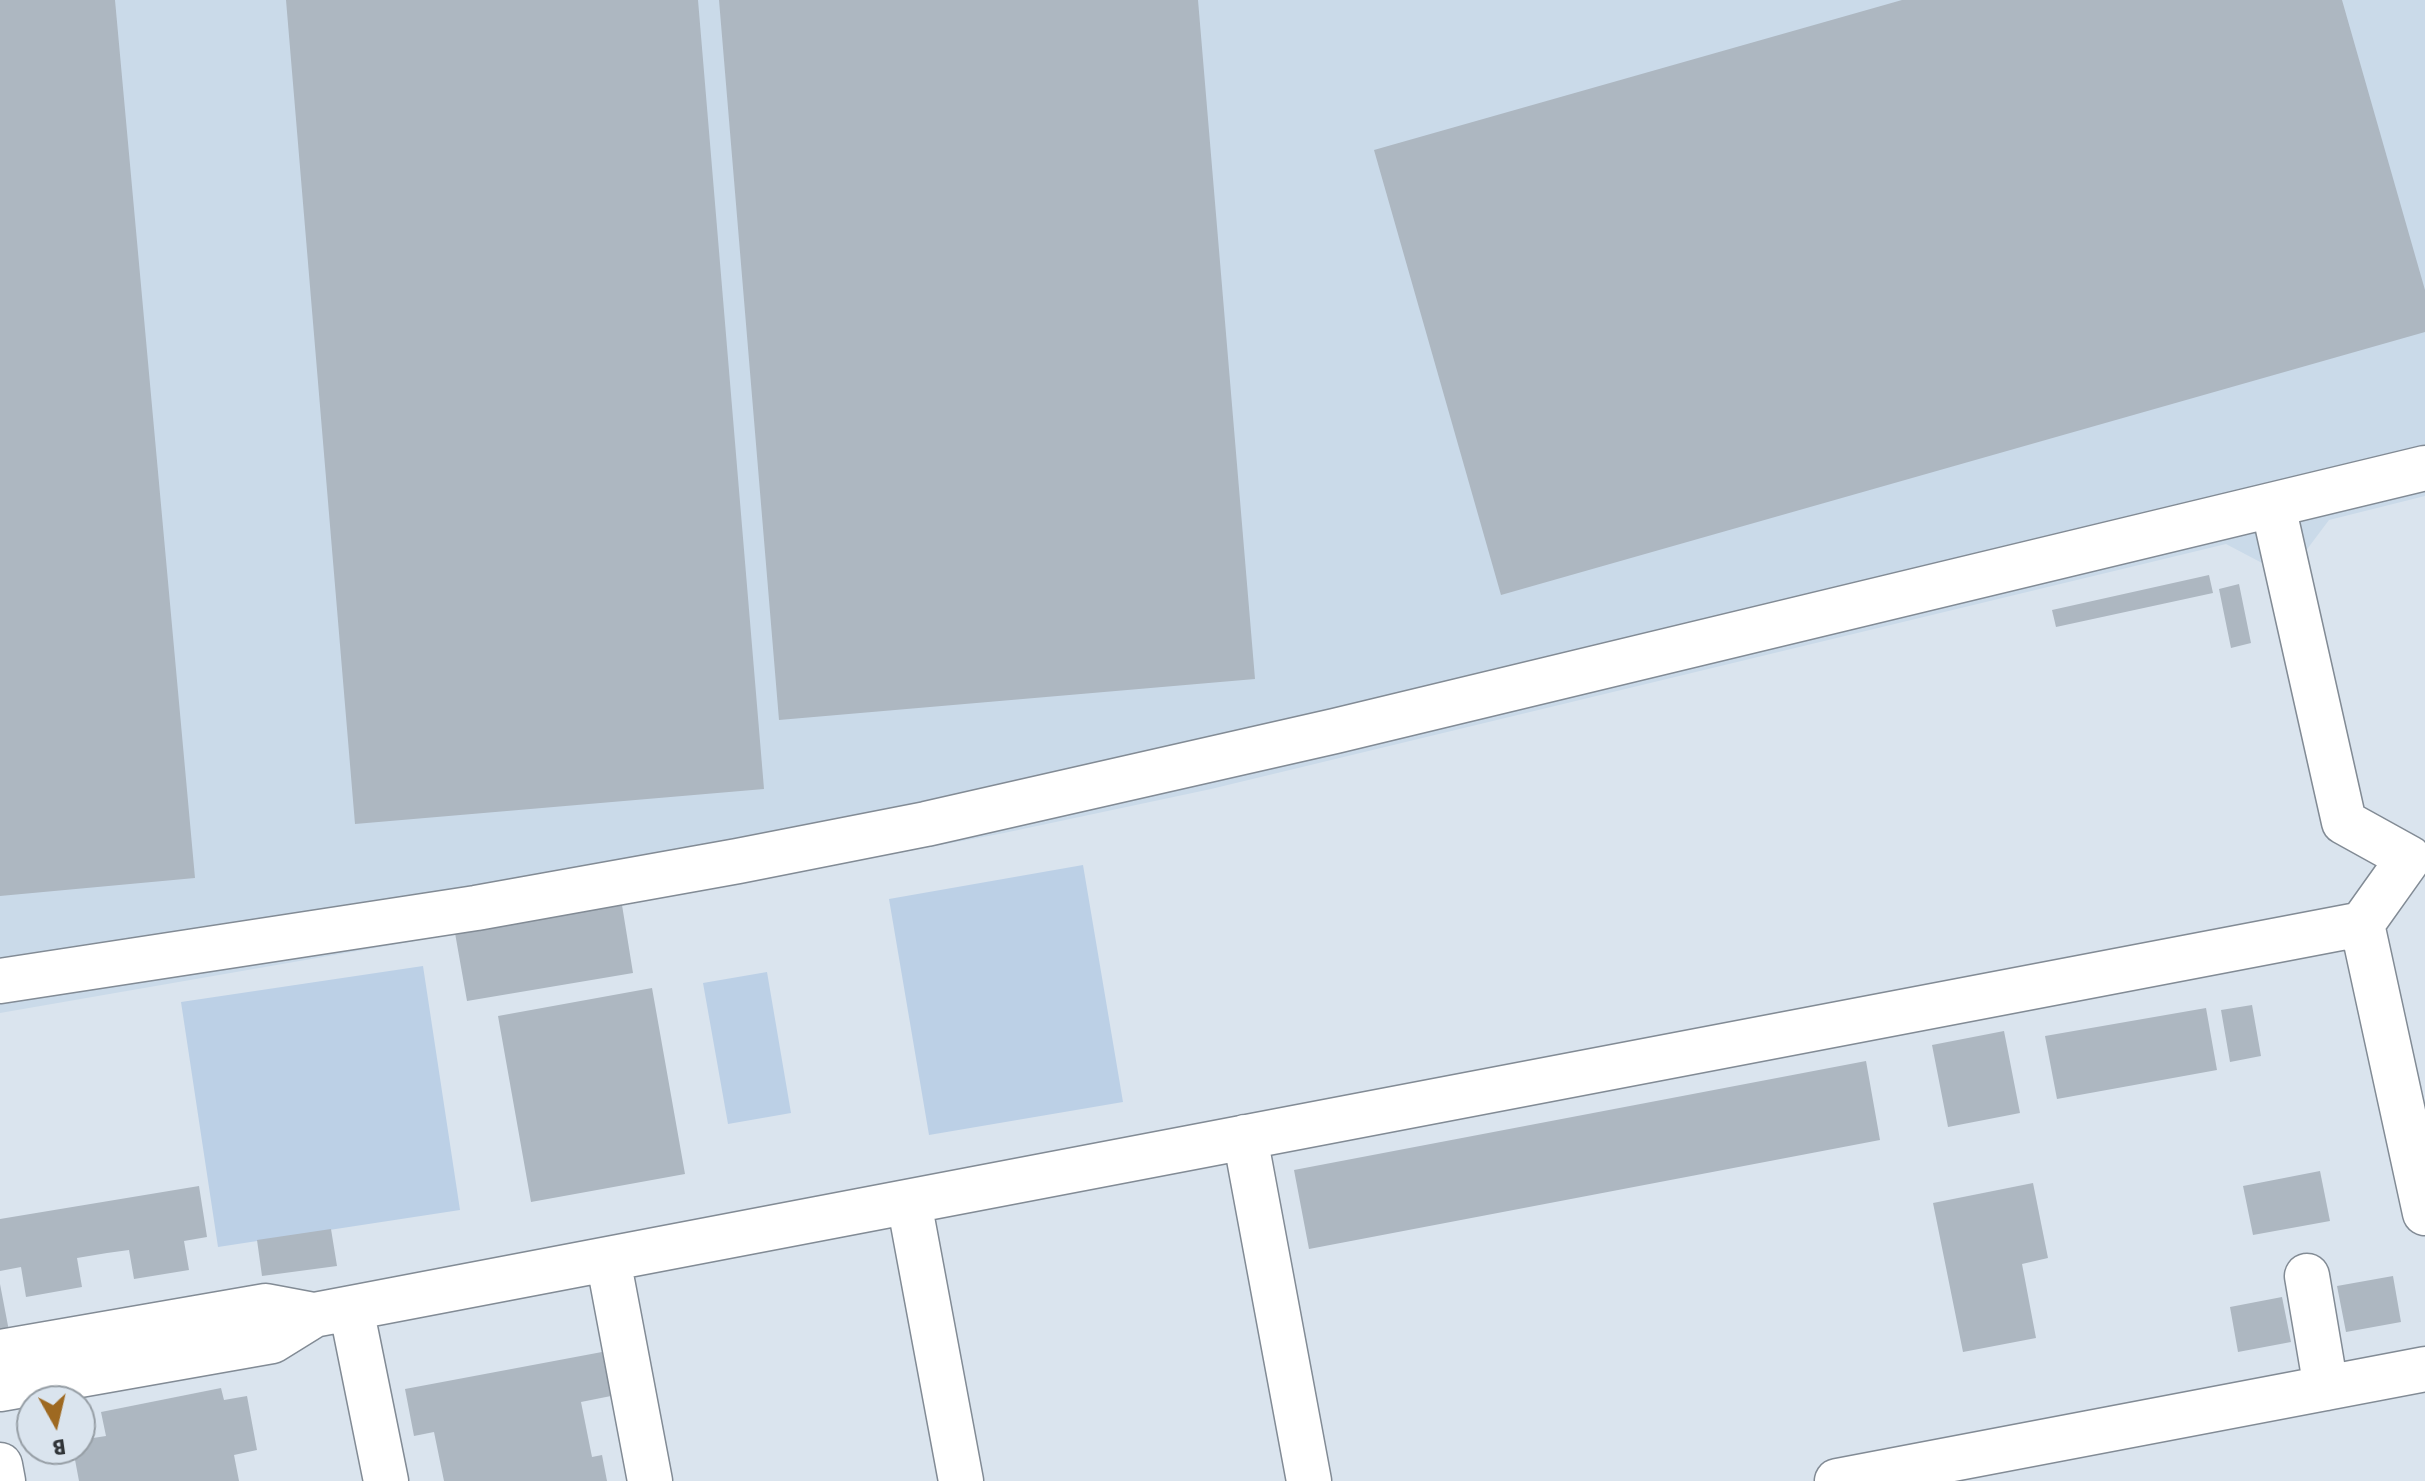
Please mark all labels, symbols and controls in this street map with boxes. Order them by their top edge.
north arrow [16,1385,96,1465]
text: B [51,1433,67,1462]

